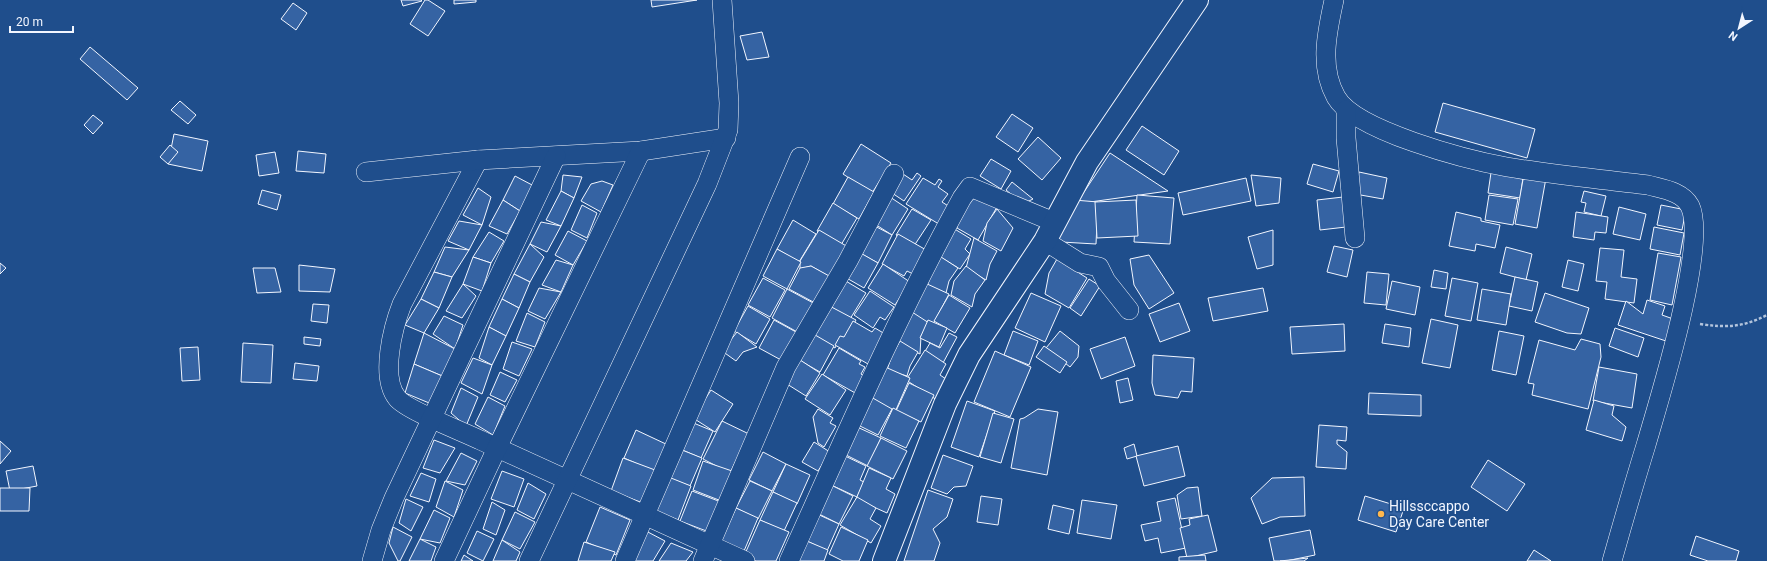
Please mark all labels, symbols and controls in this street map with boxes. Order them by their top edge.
scale bar [10,8,73,34]
north arrow [1719,8,1759,48]
text: 20 m [16,15,43,29]
text: N [1726,28,1740,43]
place label: Hillssccappo Day Care Center [1389,498,1489,530]
marker: Hillssccappo Day Care Center [1376,509,1386,519]

